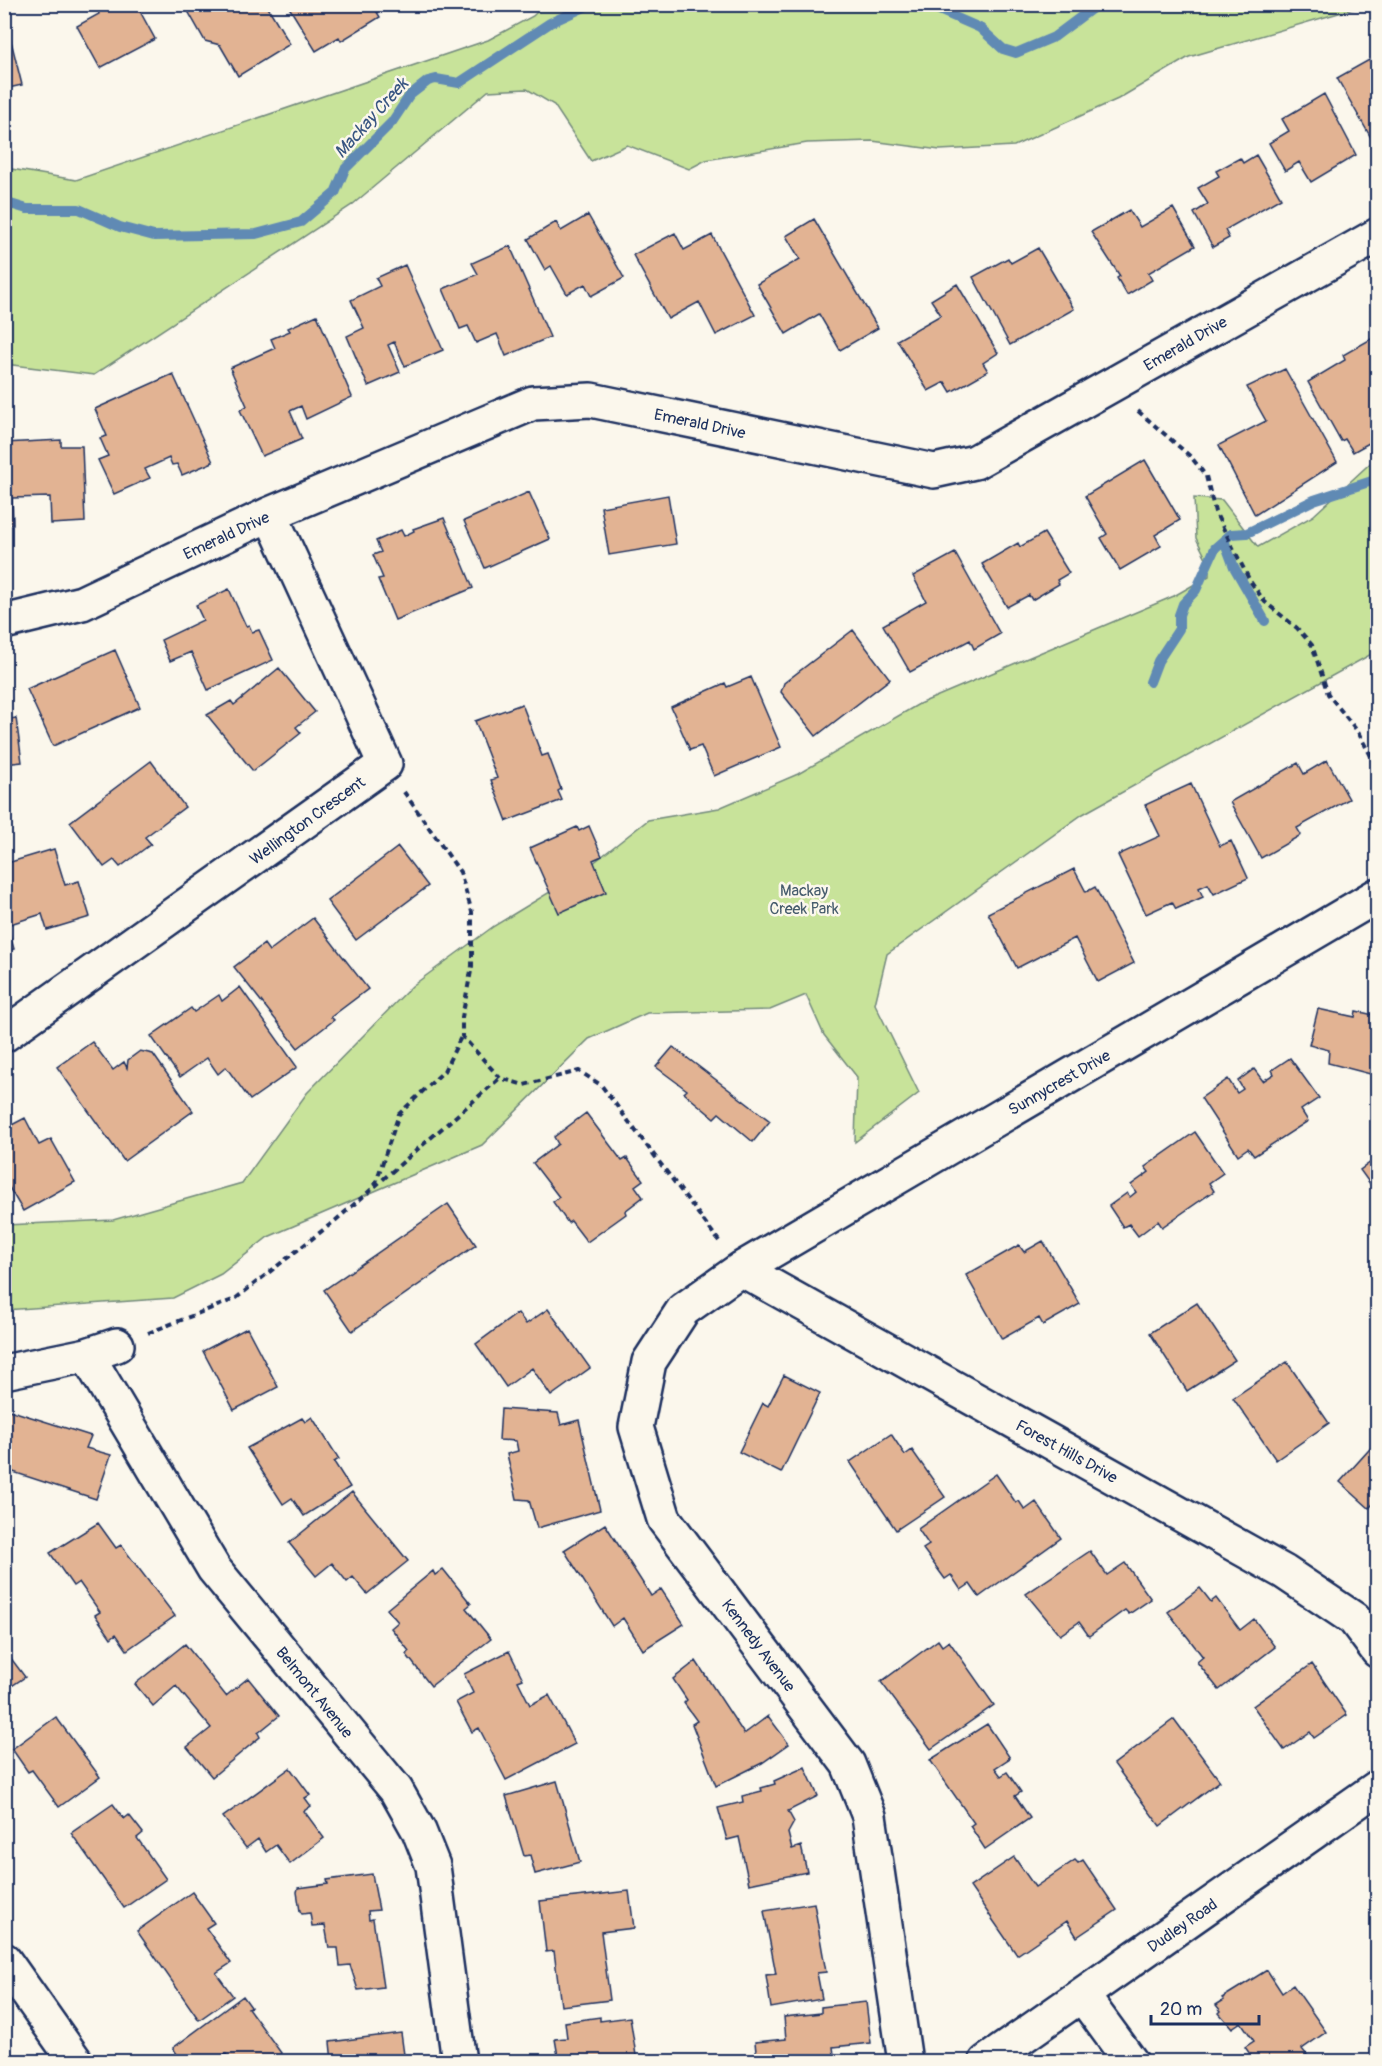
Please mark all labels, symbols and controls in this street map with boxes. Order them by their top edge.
water label: Mackay Creek [329,72,414,163]
street label: Emerald Drive [1140,312,1231,376]
street label: Emerald Drive [652,405,747,443]
street label: Emerald Drive [180,507,273,565]
street label: Wellington Crescent [246,772,370,869]
park label: Mackay Creek Park [769,881,839,919]
street label: Sunnycrest Drive [1005,1045,1114,1120]
street label: Forest Hills Drive [1012,1416,1121,1488]
street label: Kennedy Avenue [717,1595,800,1696]
street label: Belmont Avenue [271,1643,357,1742]
street label: Dudley Road [1144,1894,1221,1957]
scale bar [1151,1988,1259,2026]
text: 20 m [1160,1998,1202,2021]

